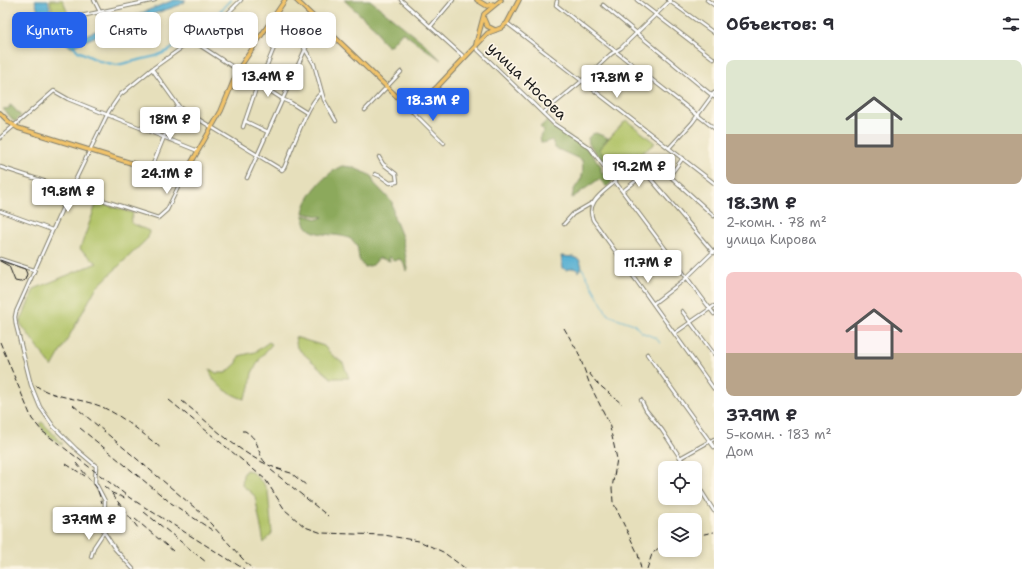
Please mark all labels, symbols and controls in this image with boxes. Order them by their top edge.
chip: Купить [12,12,87,48]
chip: Снять [95,12,161,48]
chip: Фильтры [169,12,258,48]
chip: Новое [266,12,336,48]
text: Объектов: 9 [726,13,835,35]
icon: filters [1000,13,1022,35]
street label: улица Носова [483,38,572,125]
pin: 13.4M ₽ [231,64,305,98]
pin: 17.8M ₽ [580,65,654,99]
text: 13.4M ₽ [241,68,295,85]
text: 17.8M ₽ [590,69,644,86]
icon: home [838,86,910,158]
pin: 18.3M ₽ [396,88,470,122]
text: 18.3M ₽ [406,92,460,109]
pin: 18M ₽ [142,107,198,141]
text: 18M ₽ [149,111,191,128]
pin: 19.2M ₽ [602,154,676,188]
text: 19.2M ₽ [612,158,666,175]
pin: 24.1M ₽ [130,161,204,195]
text: 24.1M ₽ [141,165,193,182]
pin: 19.8M ₽ [31,179,105,213]
text: 19.8M ₽ [41,183,95,200]
text: 18.3M ₽ [726,192,797,214]
text: 2-комн. · 78 m² [726,214,827,231]
text: улица Кирова [726,231,816,248]
pin: 11.7M ₽ [611,250,685,284]
text: 11.7M ₽ [623,254,673,271]
icon: home [838,298,910,370]
text: 37.9M ₽ [726,404,798,426]
text: 5-комн. · 183 m² [726,426,832,443]
text: Дом [726,443,754,460]
map controls [658,461,702,557]
button: locate [658,461,702,505]
pin: 37.9M ₽ [52,507,126,541]
text: 37.9M ₽ [62,511,116,528]
button: layers [658,513,702,557]

